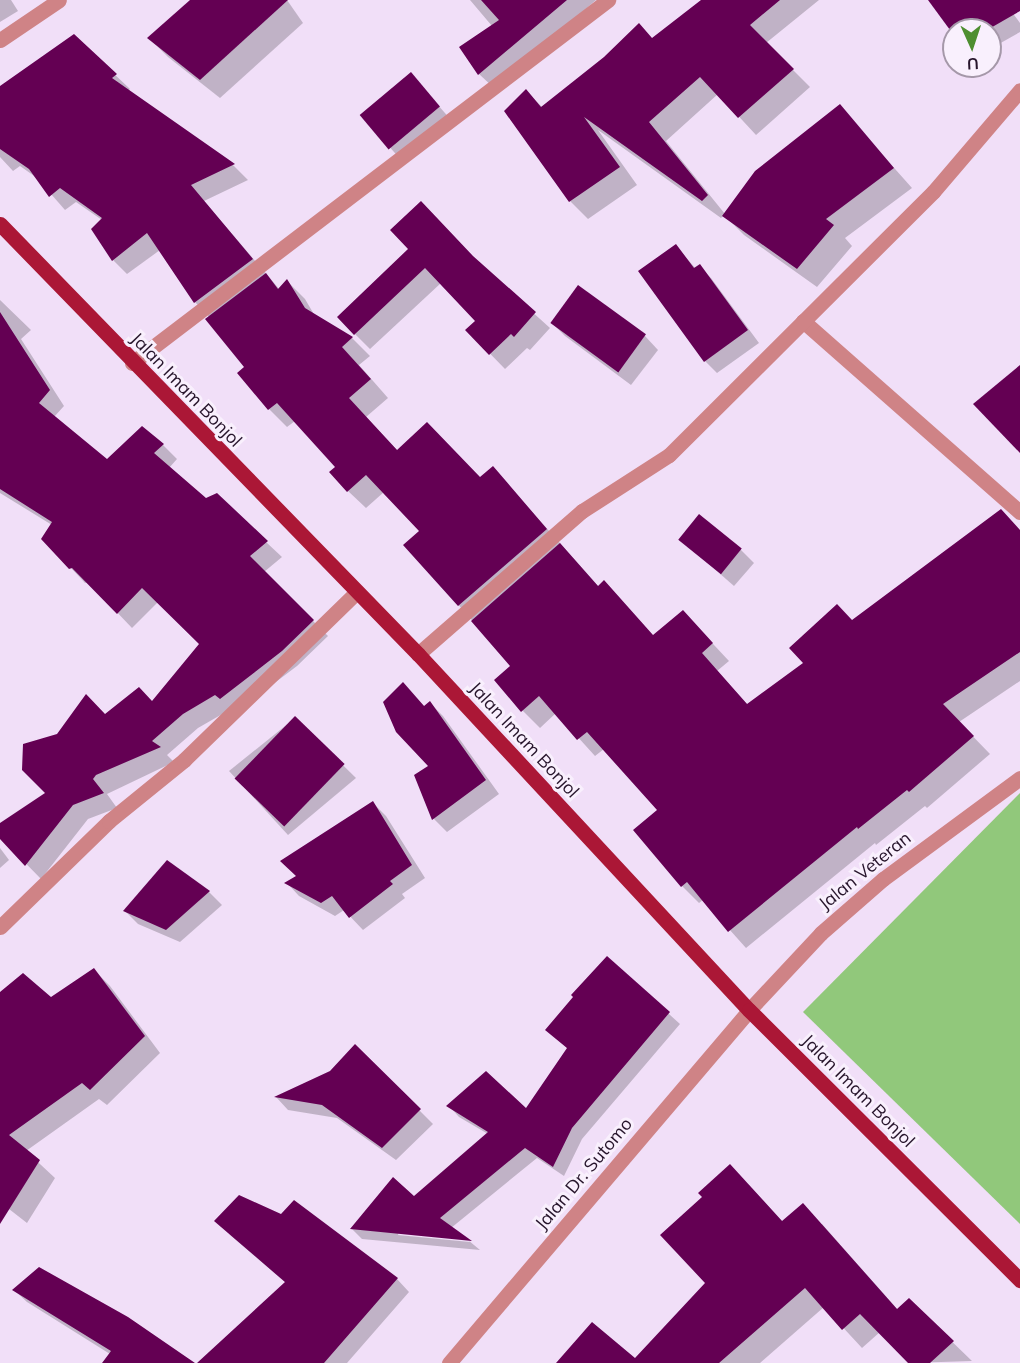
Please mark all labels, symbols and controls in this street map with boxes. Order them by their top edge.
north arrow [942,18,1002,78]
text: U [966,54,979,74]
street label: Jalan Imam Bonjol [126,328,246,452]
street label: Jalan Imam Bonjol [465,678,583,802]
street label: Jalan Veteran [815,827,915,915]
street label: Jalan Imam Bonjol [797,1030,919,1152]
street label: Jalan Dr. Sutomo [531,1114,637,1234]

